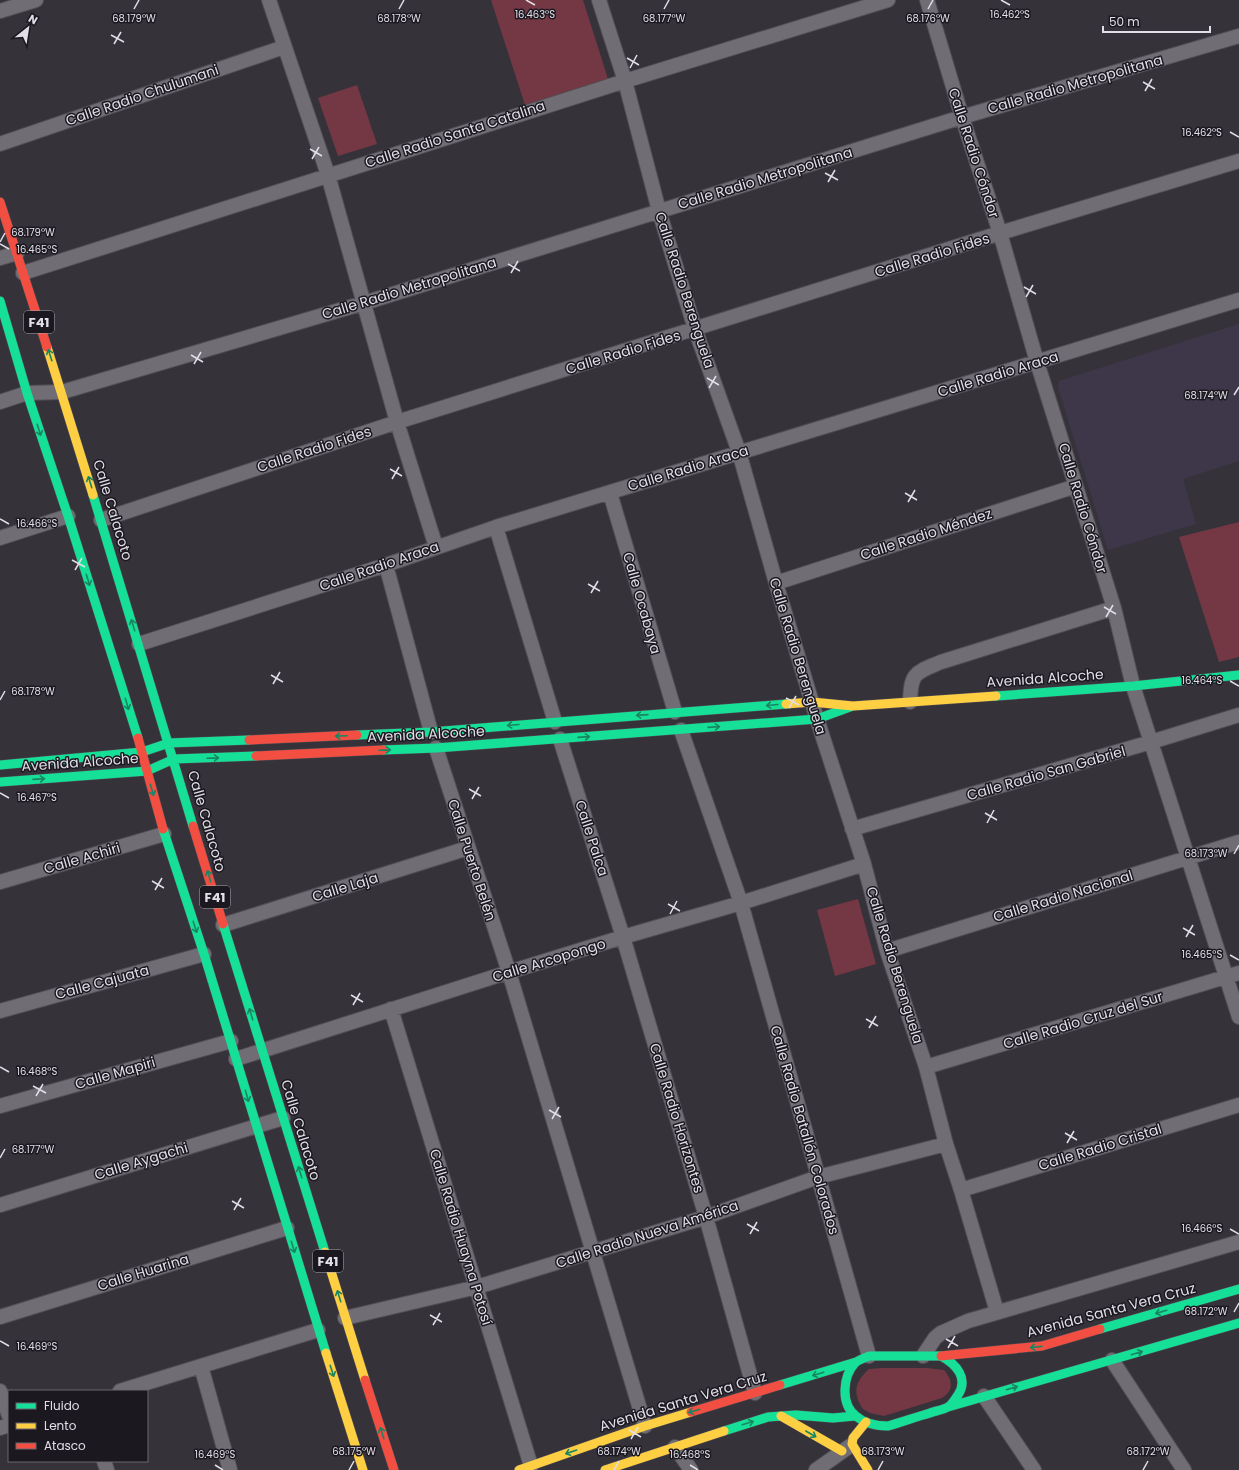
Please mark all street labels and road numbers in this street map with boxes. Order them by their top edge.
street label: Calle Radio Metropolitana [985,49,1165,119]
street label: Calle Radio Chulumani [63,59,221,131]
street label: Calle Radio Cóndor [944,85,1004,221]
street label: Calle Radio Santa Catalina [362,95,548,173]
street label: Calle Radio Metropolitana [675,142,855,214]
street label: Calle Radio Berenguela [650,209,720,371]
street label: Calle Radio Fides [872,228,992,282]
street label: Calle Radio Metropolitana [319,252,499,324]
road number: F41 [24,311,54,333]
street label: Calle Radio Fides [563,325,683,379]
street label: Calle Radio Araca [935,346,1061,402]
street label: Calle Radio Fides [254,421,374,477]
street label: Calle Radio Araca [625,440,751,496]
street label: Calle Radio Cóndor [1054,440,1112,576]
street label: Calle Calacoto [88,457,138,563]
street label: Calle Radio Méndez [858,503,994,565]
street label: Calle Radio Araca [317,536,441,596]
street label: Calle Ocabaya [618,550,666,656]
street label: Calle Radio Berenguela [765,575,831,737]
street label: Avenida Alcoche [986,664,1105,692]
street label: Avenida Alcoche [367,721,486,747]
street label: Calle Radio San Gabriel [964,741,1128,805]
street label: Avenida Alcoche [21,748,140,776]
street label: Calle Calacoto [183,768,231,874]
street label: Calle Puerto Belén [443,797,501,923]
street label: Calle Palca [570,798,614,878]
street label: Calle Achiri [41,838,123,878]
street label: Calle Radio Nacional [991,865,1135,927]
street label: Calle Laja [310,867,380,907]
street label: Calle Radio Berenguela [862,884,928,1046]
road number: F41 [200,886,230,908]
street label: Calle Arcopongo [490,933,608,987]
street label: Calle Cajuata [53,960,151,1004]
street label: Calle Radio Cruz del Sur [1001,986,1165,1054]
street label: Calle Radio Batallón Colorados [765,1023,845,1237]
street label: Calle Radio Horizontes [645,1041,709,1195]
street label: Calle Mapiri [73,1052,157,1094]
street label: Calle Calacoto [276,1077,326,1183]
street label: Calle Radio Cristal [1036,1119,1164,1175]
street label: Calle Aygachi [92,1137,190,1185]
street label: Calle Radio Huayna Potosí [425,1146,498,1328]
street label: Calle Radio Nueva América [553,1195,741,1273]
street label: Calle Huarina [95,1249,191,1295]
road number: F41 [313,1250,343,1272]
street label: Avenida Santa Vera Cruz [1024,1278,1198,1342]
street label: Avenida Santa Vera Cruz [597,1366,769,1436]

